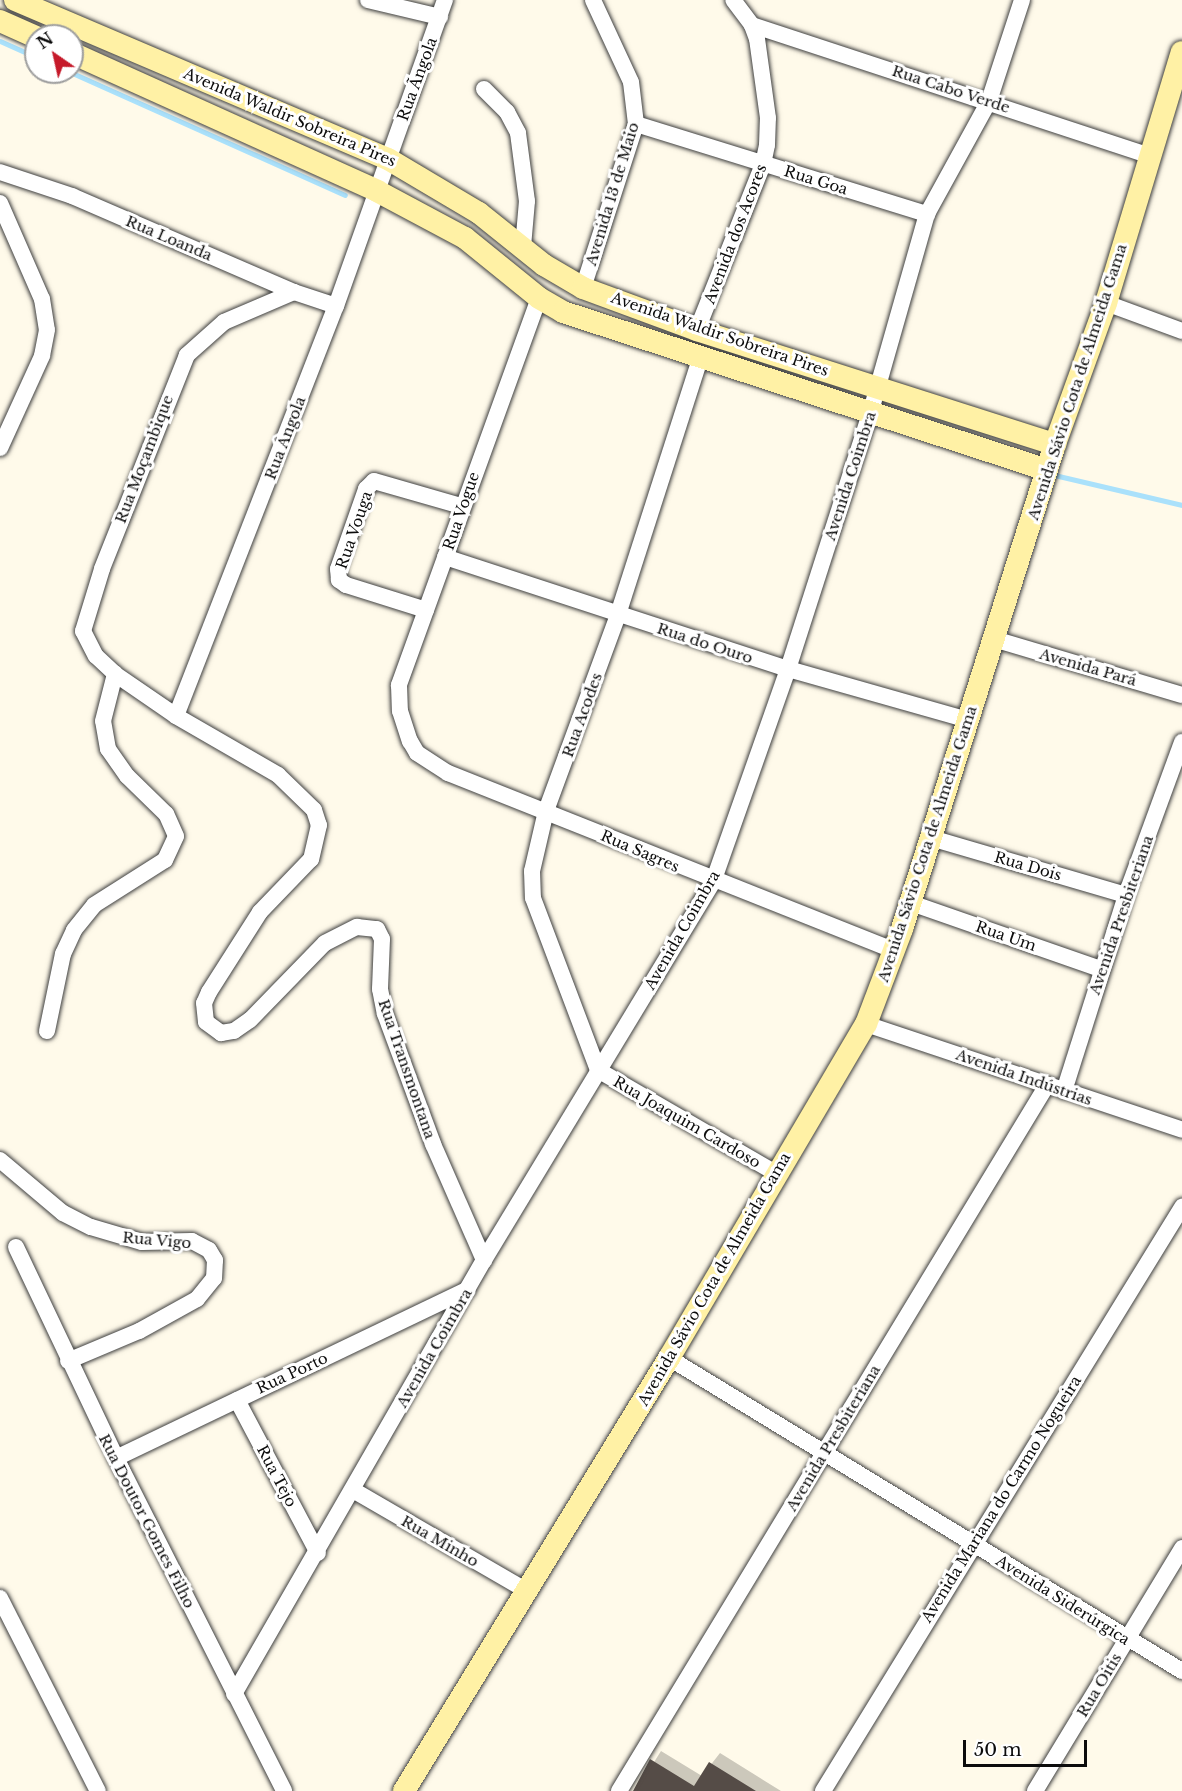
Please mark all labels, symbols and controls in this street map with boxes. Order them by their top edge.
north arrow [24,24,84,84]
text: N [33,28,57,53]
street label: Rua Ãngola [393,34,441,124]
street label: Rua Cabo Verde [889,61,1013,117]
street label: Avenida Waldir Sobreira Pires [181,64,399,170]
street label: Avenida 13 de Maio [582,120,642,268]
street label: Avenida dos Acores [700,161,770,307]
street label: Rua Goa [782,162,850,198]
street label: Rua Loanda [123,212,215,264]
street label: Avenida Sávio Cota de Almeida Gama [1024,241,1130,523]
street label: Avenida Waldir Sobreira Pires [608,288,832,380]
street label: Rua Moçambique [111,392,177,526]
street label: Rua Ângola [261,394,309,482]
street label: Avenida Coimbra [821,409,879,543]
street label: Rua Vogue [439,469,483,553]
street label: Rua Vouga [332,488,376,572]
street label: Rua do Ouro [655,619,755,667]
street label: Avenida Pará [1037,645,1139,689]
street label: Rua Acodes [558,670,606,760]
street label: Avenida Sávio Cota de Almeida Gama [874,703,980,985]
street label: Rua Sagres [598,826,682,876]
street label: Avenida Presbiteriana [1085,833,1157,997]
street label: Rua Dois [992,848,1064,884]
street label: Avenida Coimbra [641,867,723,993]
street label: Rua Um [973,917,1039,955]
street label: Rua Transmontana [375,997,439,1141]
street label: Avenida Indústrias [953,1045,1095,1109]
street label: Rua Joaquim Cardoso [610,1072,764,1172]
street label: Avenida Sávio Cota de Almeida Gama [634,1149,794,1409]
street label: Rua Vigo [121,1228,193,1252]
street label: Avenida Coimbra [393,1285,475,1411]
street label: Rua Porto [253,1349,331,1397]
street label: Avenida Presbiteriana [782,1362,884,1514]
street label: Avenida Mariana do Carmo Nogueira [917,1372,1085,1626]
street label: Rua Doutor Gomes Filho [95,1431,199,1611]
street label: Rua Tejo [253,1442,301,1510]
street label: Rua Minho [398,1512,482,1570]
street label: Avenida Siderúrgica [993,1551,1133,1649]
street label: Rua Oitis [1073,1650,1125,1720]
scale bar [966,1728,1090,1766]
text: 50 m [974,1739,1022,1761]

